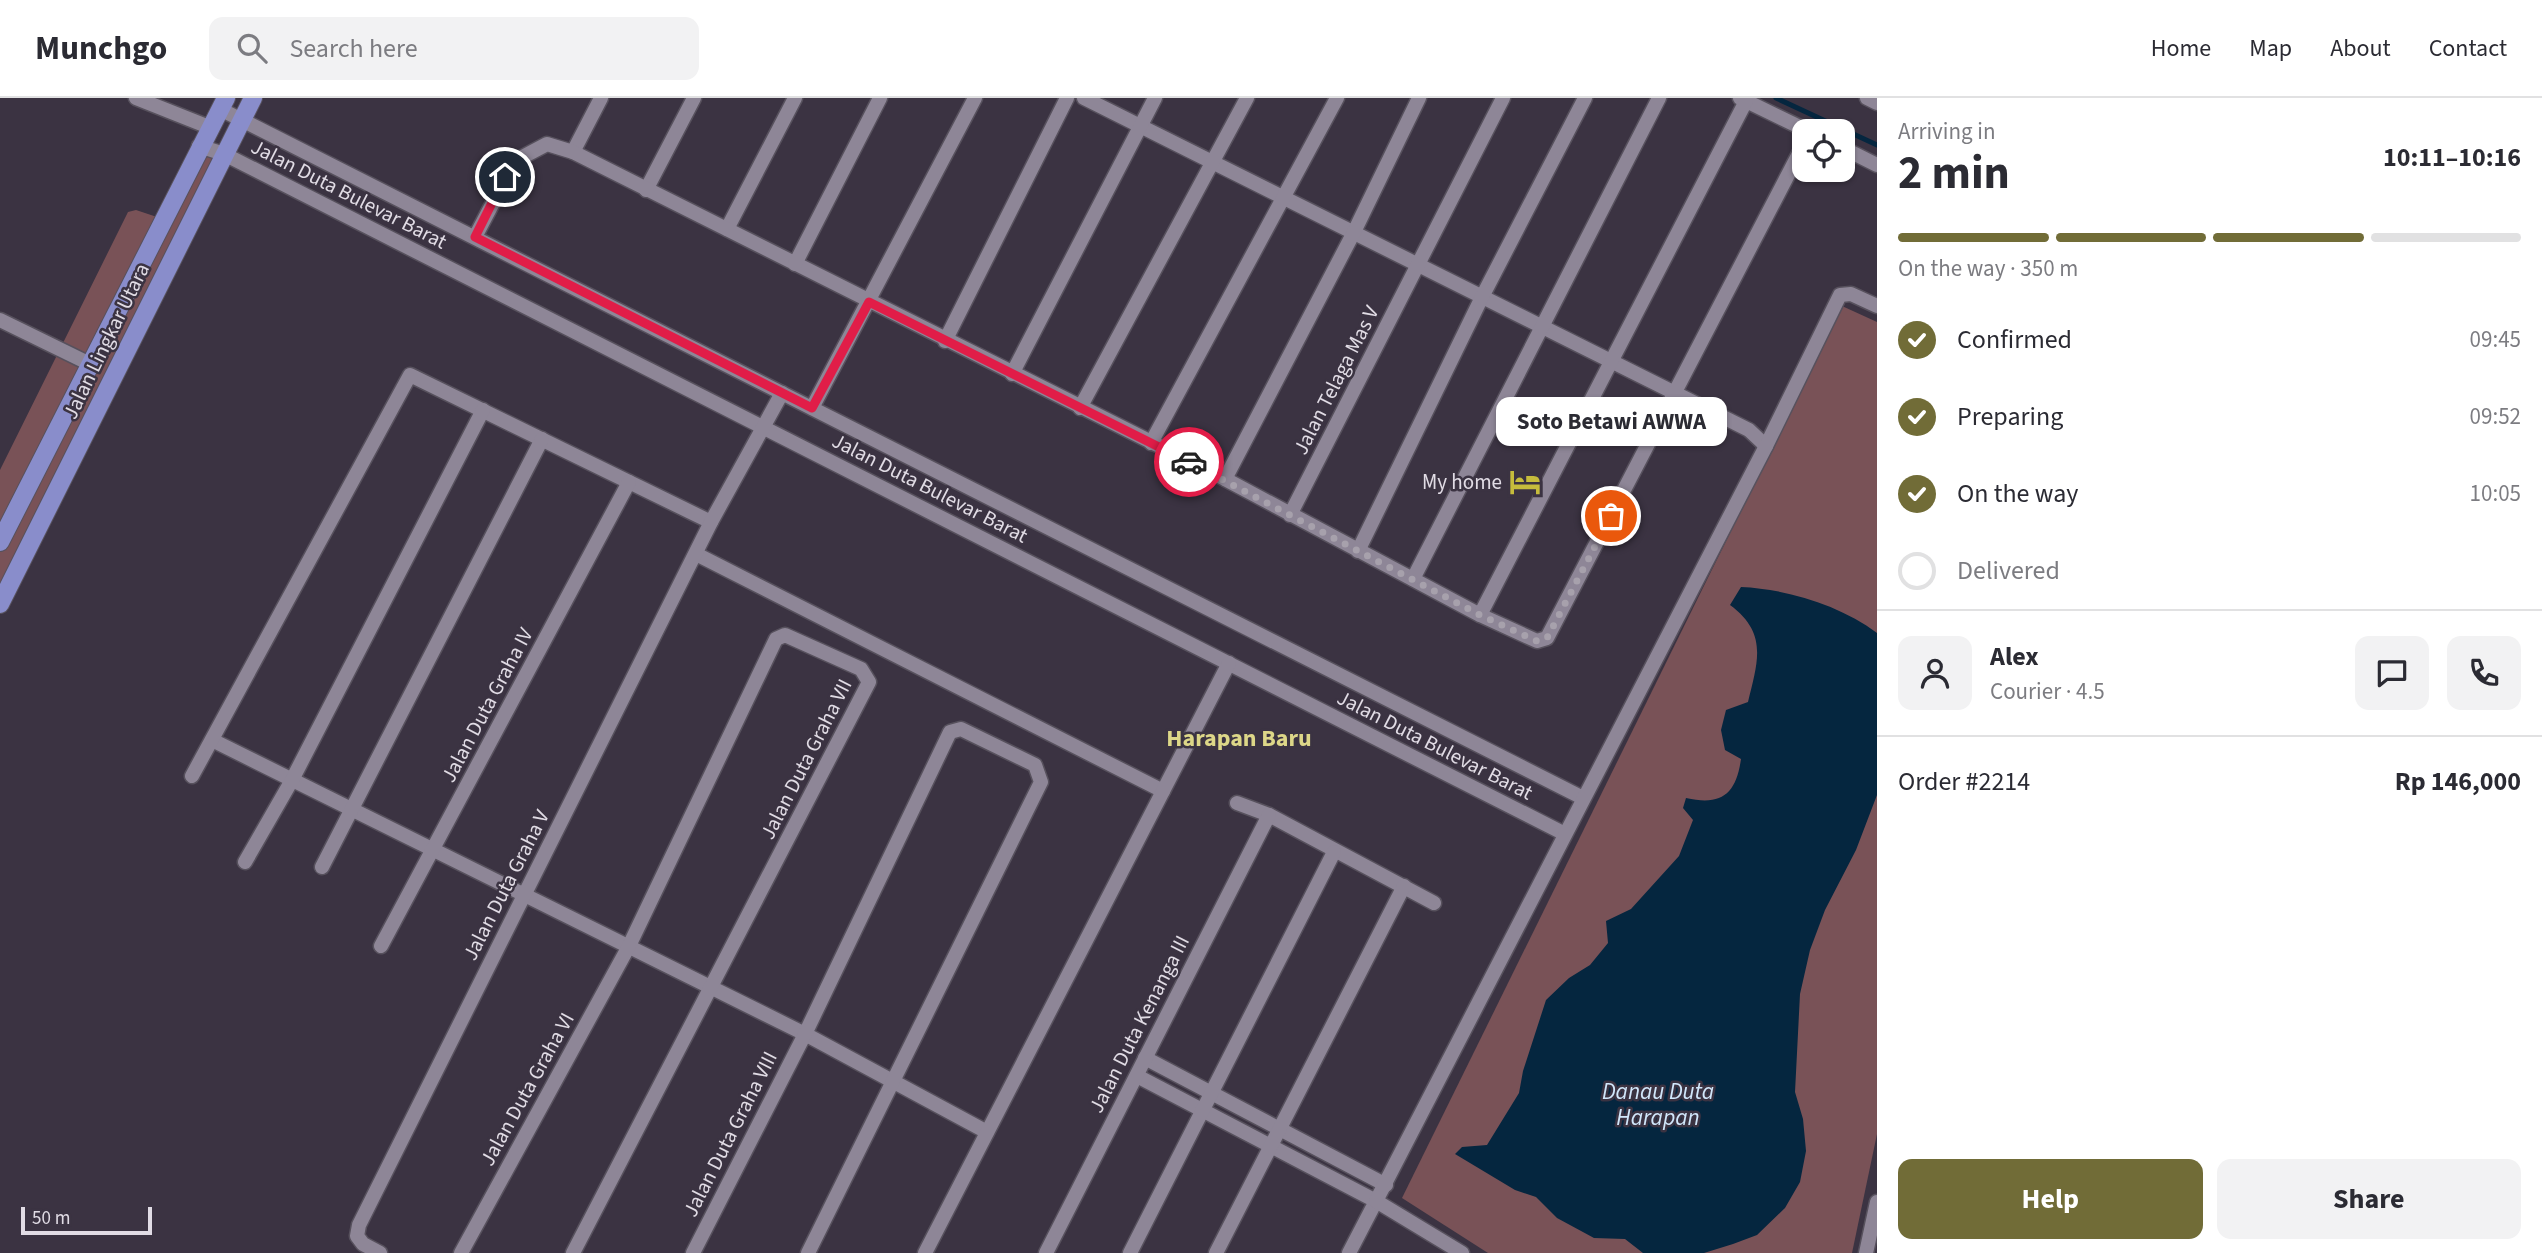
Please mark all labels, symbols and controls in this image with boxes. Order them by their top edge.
search box [209,17,699,80]
text: Munchgo [35,25,167,72]
icon: search [233,29,271,67]
text: Search here [289,30,418,67]
text: Home [2151,31,2211,66]
text: Map [2249,31,2292,66]
text: About [2330,31,2391,66]
text: Contact [2429,31,2507,66]
text: Arriving in [1898,115,1996,148]
map controls [1792,119,1855,182]
button: locate [1792,119,1855,182]
street label: Jalan Duta Bulevar Barat [246,132,452,256]
text: 10:11–10:16 [2383,139,2521,176]
text: 2 min [1898,141,2010,206]
pin [475,147,535,207]
icon: home [486,158,524,196]
text: On the way · 350 m [1898,252,2078,285]
street label: Jalan Lingkar Utara [55,258,157,424]
street label: Jalan Telaga Mas V [1286,300,1386,460]
icon: check [1898,321,1936,359]
text: Confirmed [1957,321,2072,358]
text: 09:45 [2470,323,2521,356]
callout: Soto Betawi AWWA [1496,397,1726,446]
icon: check [1898,398,1936,436]
text: Preparing [1957,398,2063,435]
text: 09:52 [2470,400,2521,433]
text: Soto Betawi AWWA [1517,405,1706,438]
street label: Jalan Duta Bulevar Barat [827,426,1033,550]
courier [1154,427,1224,497]
icon: car [1170,443,1208,481]
hotel icon: My home [1508,465,1542,499]
place label: My home [1422,467,1502,497]
icon: check [1898,475,1936,513]
text: On the way [1957,475,2078,512]
text: 10:05 [2470,477,2521,510]
pin [1581,486,1641,546]
icon: bag [1592,497,1630,535]
text: Delivered [1957,552,2060,589]
street label: Jalan Duta Graha IV [434,622,540,787]
button: person [1898,636,1972,710]
button: chat [2355,636,2429,710]
button: phone [2447,636,2521,710]
text: Alex [1990,638,2039,675]
street label: Jalan Duta Graha VII [753,674,859,844]
text: Courier · 4.5 [1990,675,2105,708]
street label: Jalan Duta Bulevar Barat [1332,683,1538,807]
district label: Harapan Baru [1166,721,1312,756]
text: Order #2214 [1898,763,2030,800]
text: Rp 146,000 [2395,763,2521,800]
street label: Jalan Duta Graha V [455,804,557,965]
street label: Jalan Duta Kenanga III [1081,930,1197,1118]
street label: Jalan Duta Graha VI [472,1007,582,1171]
street label: Jalan Duta Graha VIII [675,1046,785,1222]
water label: Danau Duta Harapan [1602,1075,1714,1134]
button: Help [1898,1159,2203,1239]
button: Share [2217,1159,2521,1239]
scale bar [21,1204,152,1236]
text: 50 m [32,1205,70,1232]

